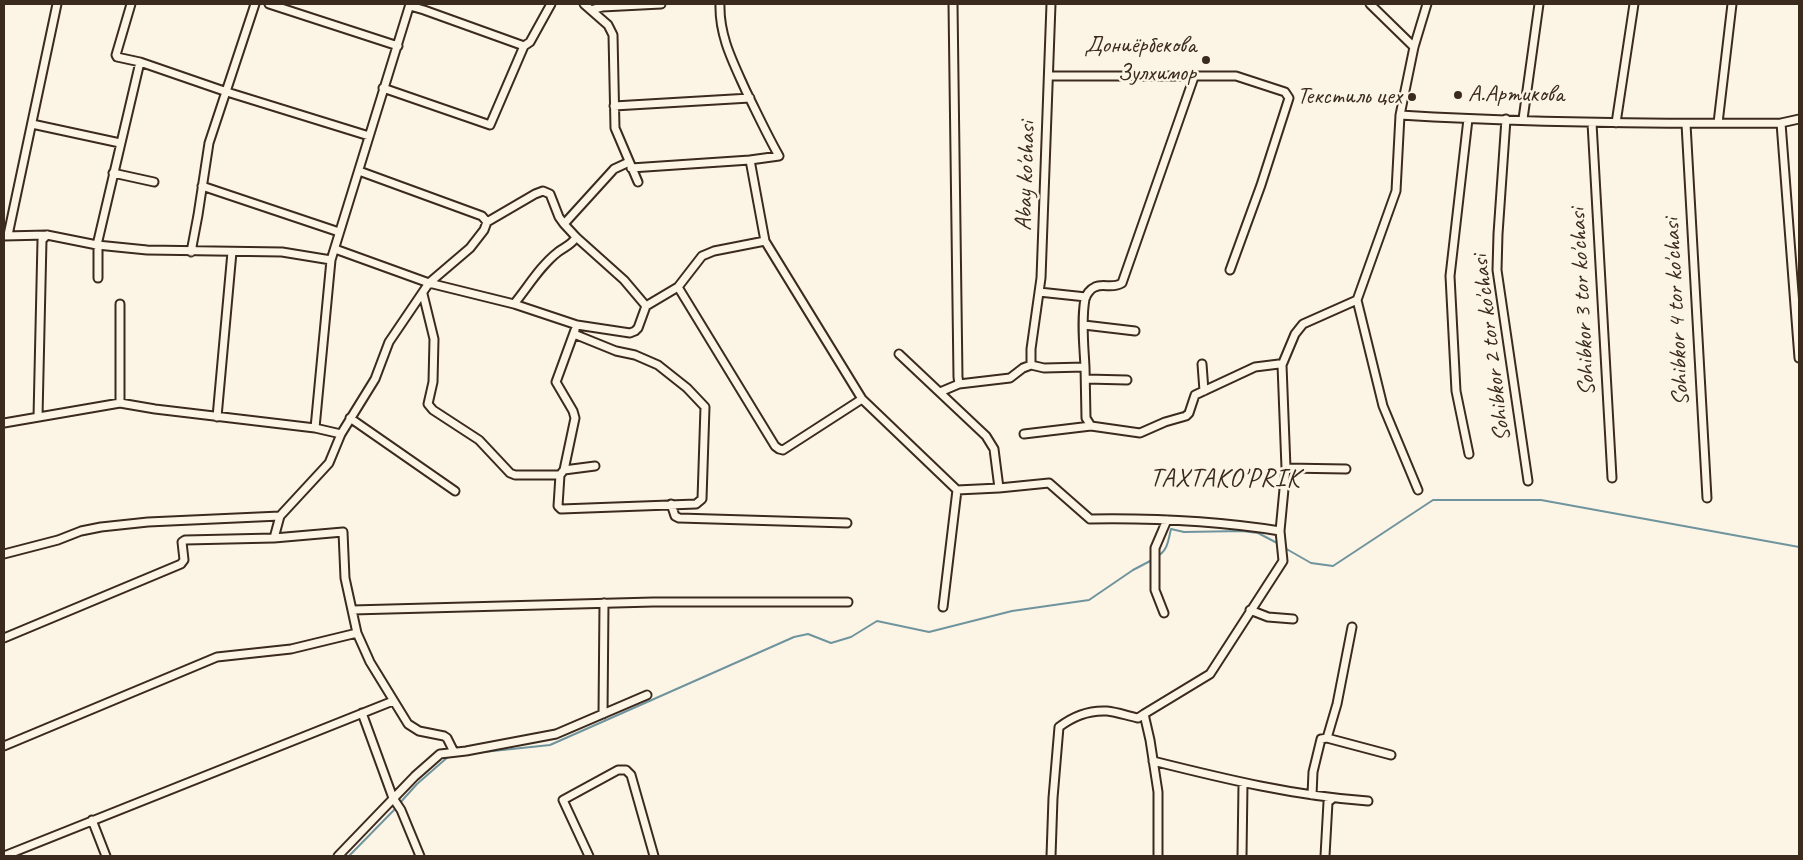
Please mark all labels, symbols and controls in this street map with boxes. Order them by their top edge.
place label: Дониёрбекова Зулхимор [1084,32,1196,88]
marker: Дониёрбекова Зулхимор [1200,54,1212,66]
place label: А.Артикова [1468,81,1564,109]
place label: Текстиль цех [1297,83,1402,111]
marker: А.Артикова [1452,89,1464,101]
marker: Текстиль цех [1406,91,1418,103]
street label: Abay ko'chasi [1010,121,1042,231]
street label: Sohibkor 3 tor ko'chasi [1564,207,1602,397]
street label: Sohibkor 4 tor ko'chasi [1658,217,1696,407]
street label: Sohibkor 2 tor ko'chasi [1466,253,1518,443]
district label: TAXTAKO'PRIK [1148,463,1302,495]

